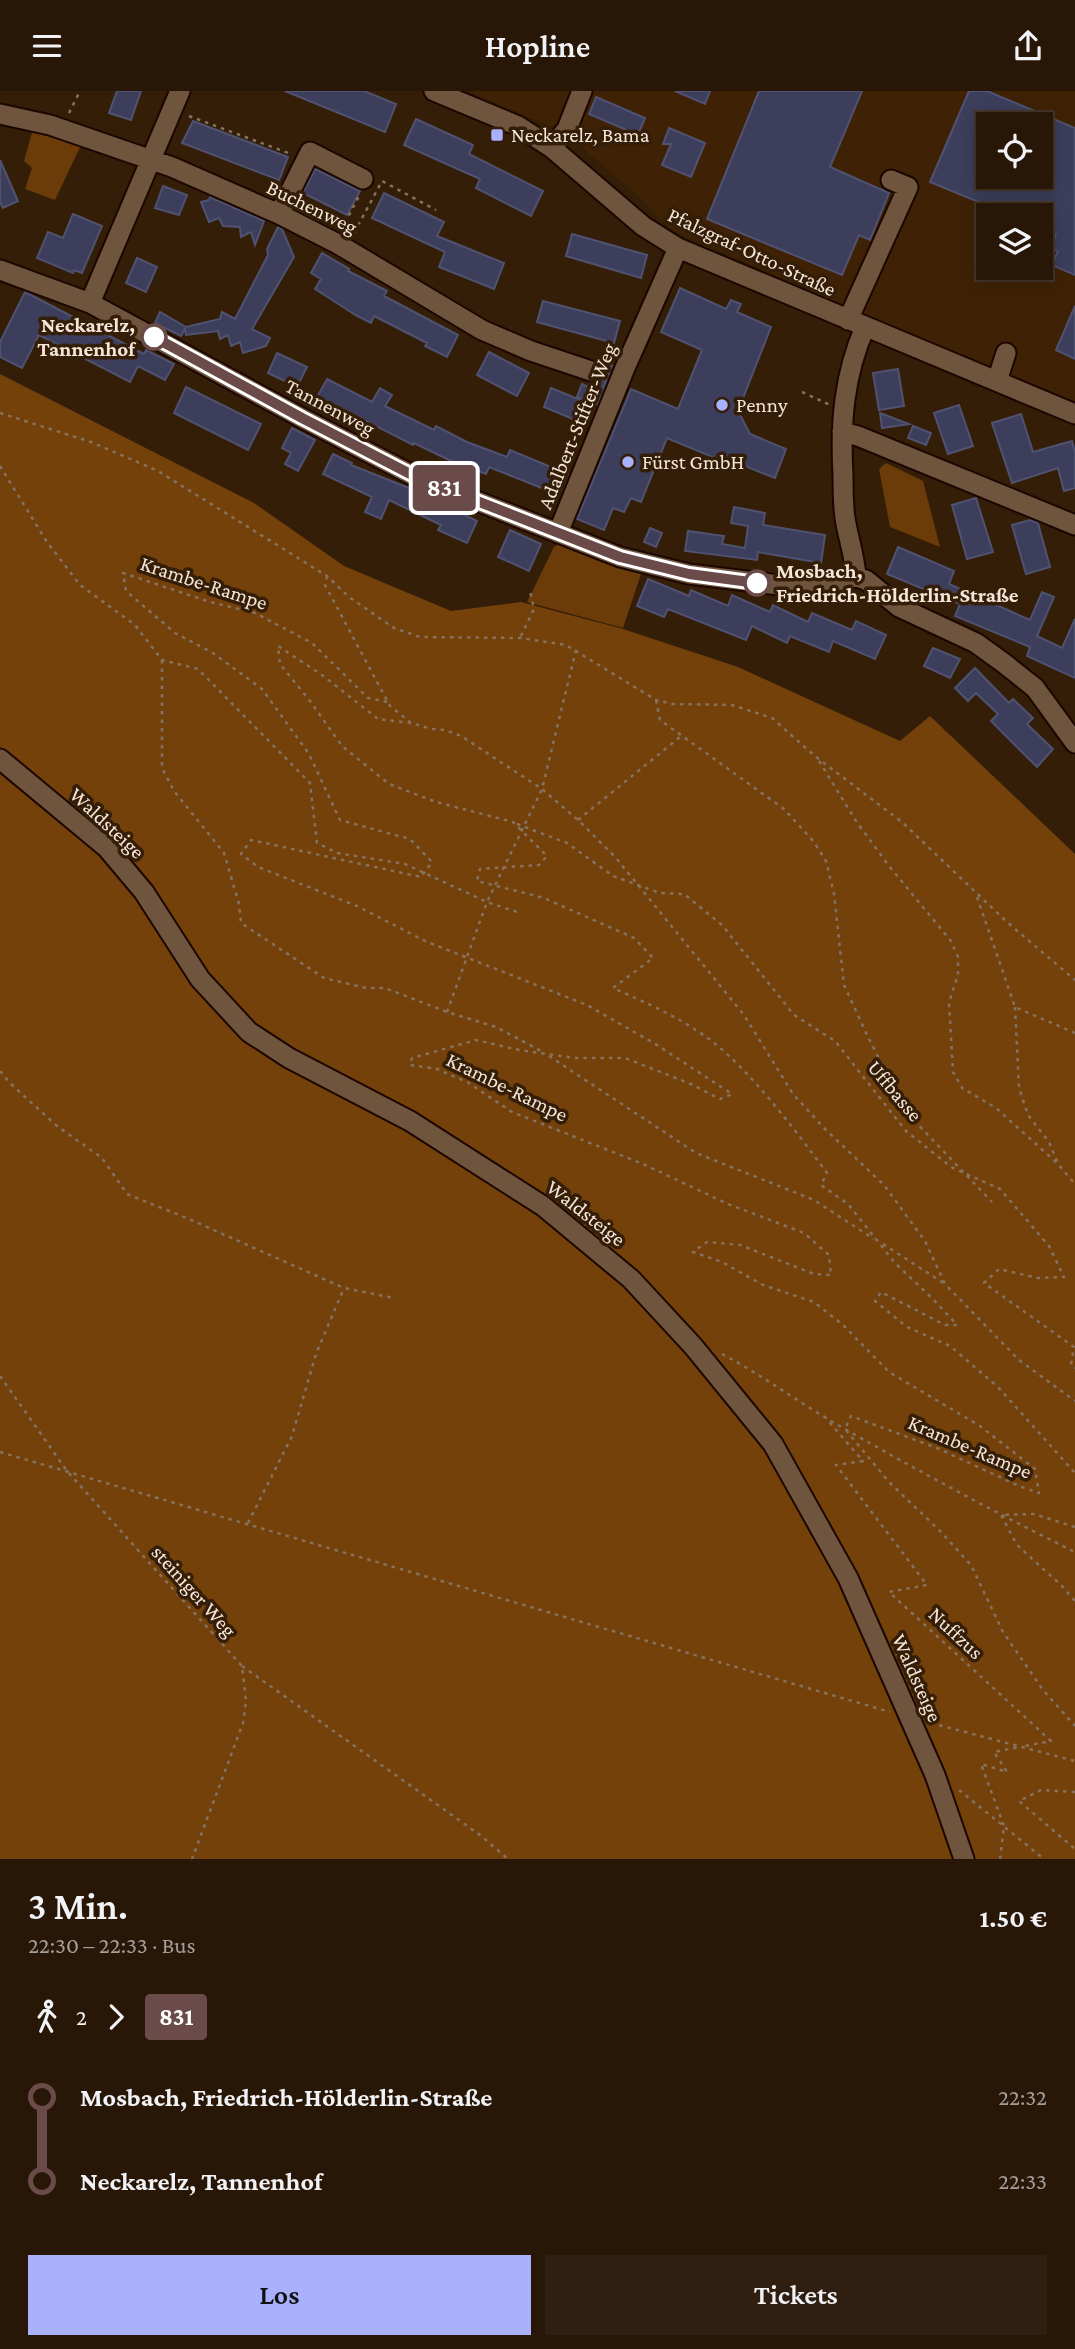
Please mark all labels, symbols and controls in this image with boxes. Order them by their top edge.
icon: menu [28,27,66,65]
icon: share [1009,27,1047,65]
text: Hopline [485,28,590,64]
map controls [976,112,1053,280]
button: locate [976,112,1053,189]
place label: Neckarelz, Bama [511,123,650,147]
marker: Neckarelz, Bama [489,127,505,143]
street label: Buchenweg [263,175,361,239]
street label: Pfalzgraf-Otto-Straße [664,203,840,301]
button: layers [976,203,1053,280]
place label: Neckarelz, Tannenhof [37,313,136,361]
marker: Neckarelz, Tannenhof [141,324,167,350]
street label: Adalbert-Stifter-Weg [533,339,621,513]
street label: Tannenweg [281,373,379,441]
place label: Penny [736,393,788,417]
marker: Penny [714,397,730,413]
place label: Fürst GmbH [642,450,744,474]
marker: Fürst GmbH [620,454,636,470]
line badge: 831 [404,465,484,511]
text: 831 [427,474,461,501]
street label: Krambe-Rampe [138,551,270,615]
place label: Mosbach, Friedrich-Hölderlin-Straße [776,559,1019,607]
marker: Mosbach, Friedrich-Hölderlin-Straße [744,570,770,596]
street label: Waldsteige [65,782,149,864]
street label: Krambe-Rampe [442,1047,572,1127]
street label: Uffbasse [863,1056,927,1126]
street label: Waldsteige [542,1175,630,1251]
street label: Krambe-Rampe [905,1410,1035,1484]
street label: steiniger Weg [147,1540,241,1642]
street label: Nuffzus [924,1602,988,1664]
street label: Waldsteige [887,1630,947,1726]
text: 3 Min. [28,1885,128,1927]
text: 1.50 € [979,1904,1047,1933]
text: 22:30 – 22:33 · Bus [28,1932,196,1958]
icon: walk [28,1998,66,2036]
icon: forward [97,1998,135,2036]
text: 831 [159,2003,193,2030]
text: 2 [76,2004,87,2030]
text: Mosbach, Friedrich-Hölderlin-Straße [80,2083,492,2112]
text: 22:32 [998,2084,1047,2110]
text: Neckarelz, Tannenhof [80,2167,322,2196]
text: 22:33 [998,2168,1047,2194]
button: Los [28,2255,531,2335]
button: Tickets [545,2255,1047,2335]

